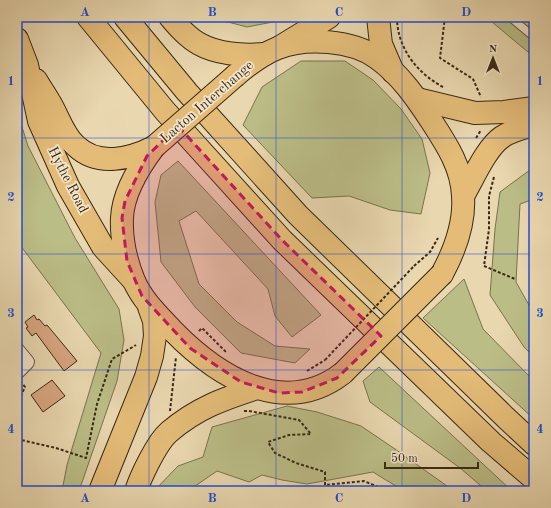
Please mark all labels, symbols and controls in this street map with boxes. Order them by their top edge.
text: A [80,6,90,19]
text: B [207,6,217,19]
text: C [335,6,343,19]
text: D [461,6,471,19]
north arrow [473,38,513,78]
text: N [489,44,498,55]
street label: Lacton Interchange [158,58,256,146]
text: 1 [7,75,15,88]
text: 1 [536,75,544,88]
street label: Hythe Road [45,145,91,215]
text: 2 [7,191,15,204]
text: 2 [536,191,544,204]
text: 3 [7,307,15,320]
text: 3 [536,307,544,320]
text: 4 [7,423,15,436]
text: 4 [536,423,544,436]
scale bar [385,444,478,470]
text: 50 m [391,452,418,465]
text: A [80,492,90,505]
text: B [207,492,217,505]
text: C [335,492,343,505]
text: D [461,492,471,505]

